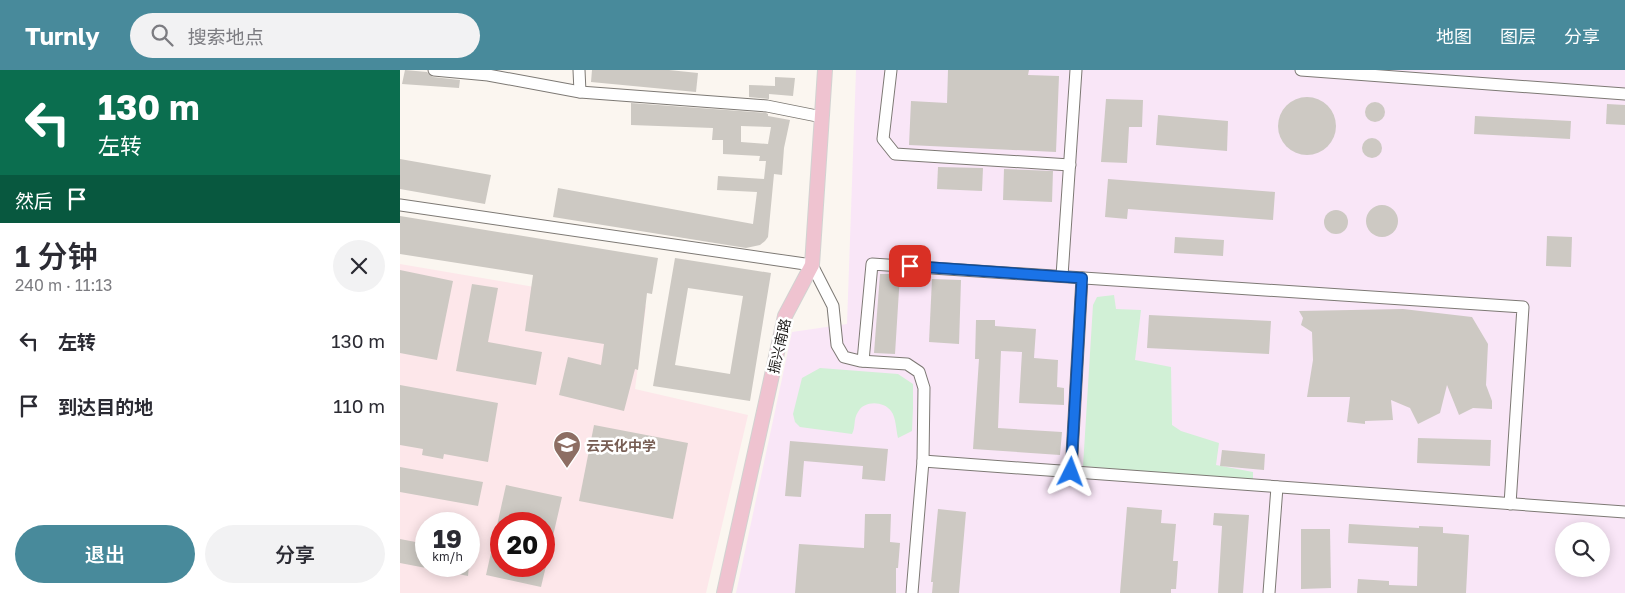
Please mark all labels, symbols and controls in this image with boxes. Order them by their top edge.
search box [130,13,480,58]
text: Turnly [25,21,100,50]
icon: search [148,21,176,49]
text: 搜索地点 [188,25,264,48]
text: 地图 [1436,25,1472,47]
text: 图层 [1500,25,1536,47]
text: 分享 [1564,25,1600,47]
text: 130 m [98,86,200,128]
icon: left [15,90,80,155]
text: 左转 [98,132,142,159]
icon: arrive [63,185,91,213]
text: 然后 [15,189,53,212]
text: 1 分钟 [15,238,98,274]
button: close [333,240,385,292]
pin [889,245,931,287]
icon: arrive [896,252,924,280]
text: 240 m · 11:13 [15,275,112,295]
street label: 振兴南路 [764,317,794,375]
icon: left [15,327,43,355]
text: 130 m [331,329,385,352]
text: 左转 [58,330,96,353]
icon: arrive [15,392,43,420]
text: 110 m [333,394,385,417]
text: 到达目的地 [58,395,153,418]
school or university icon: 云天化中学 [552,430,582,469]
place label: 云天化中学 [586,437,656,454]
position arrow [1044,445,1096,497]
speed limit sign: 20 [490,512,555,577]
map controls [1555,522,1610,577]
button: search [1555,522,1610,577]
text: 19 [433,523,462,554]
button: 退出 [15,525,195,583]
button: 分享 [205,525,385,583]
text: km/h [432,549,463,564]

